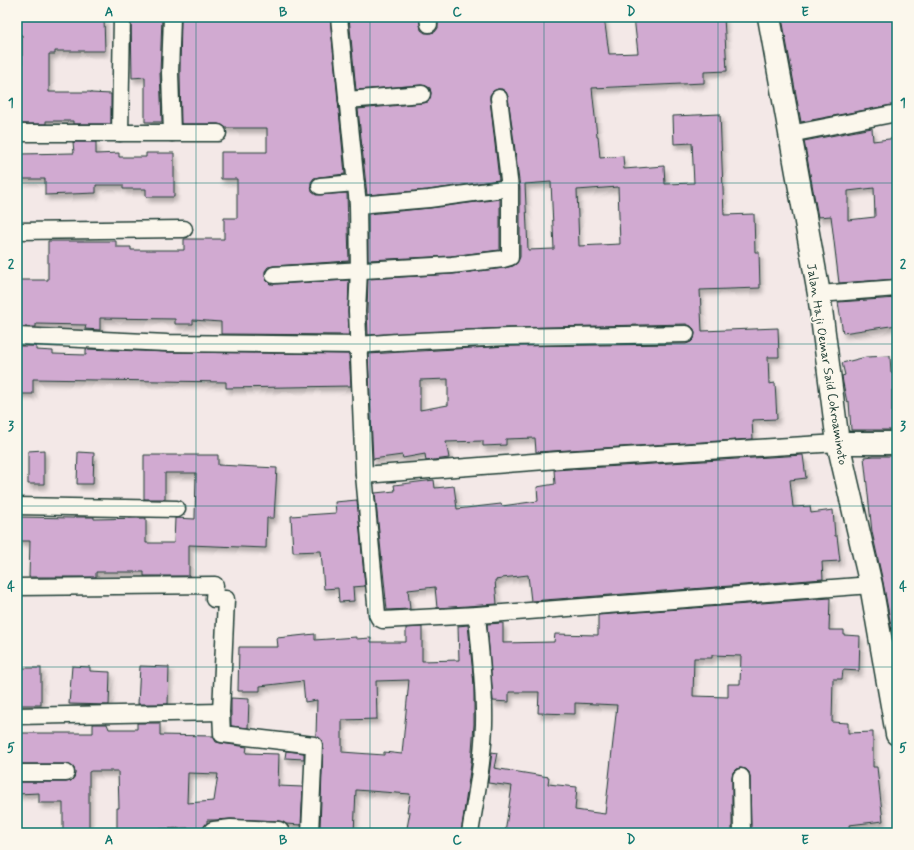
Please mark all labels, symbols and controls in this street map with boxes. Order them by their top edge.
text: A [105,4,113,21]
text: B [279,4,288,21]
text: C [452,4,462,21]
text: D [627,4,636,21]
text: E [801,4,809,21]
text: 1 [8,95,14,112]
text: 1 [900,95,906,112]
text: 2 [8,256,15,273]
text: 2 [900,256,907,273]
street label: Jalan Haji Oemar Said Cokroaminoto [802,262,851,467]
text: 3 [8,418,14,435]
text: 3 [900,418,906,435]
text: 4 [7,579,15,596]
text: 4 [899,579,907,596]
text: 5 [7,740,15,757]
text: 5 [899,740,907,757]
text: A [105,832,113,849]
text: B [279,832,288,849]
text: C [452,832,462,849]
text: D [627,832,636,849]
text: E [801,832,809,849]

